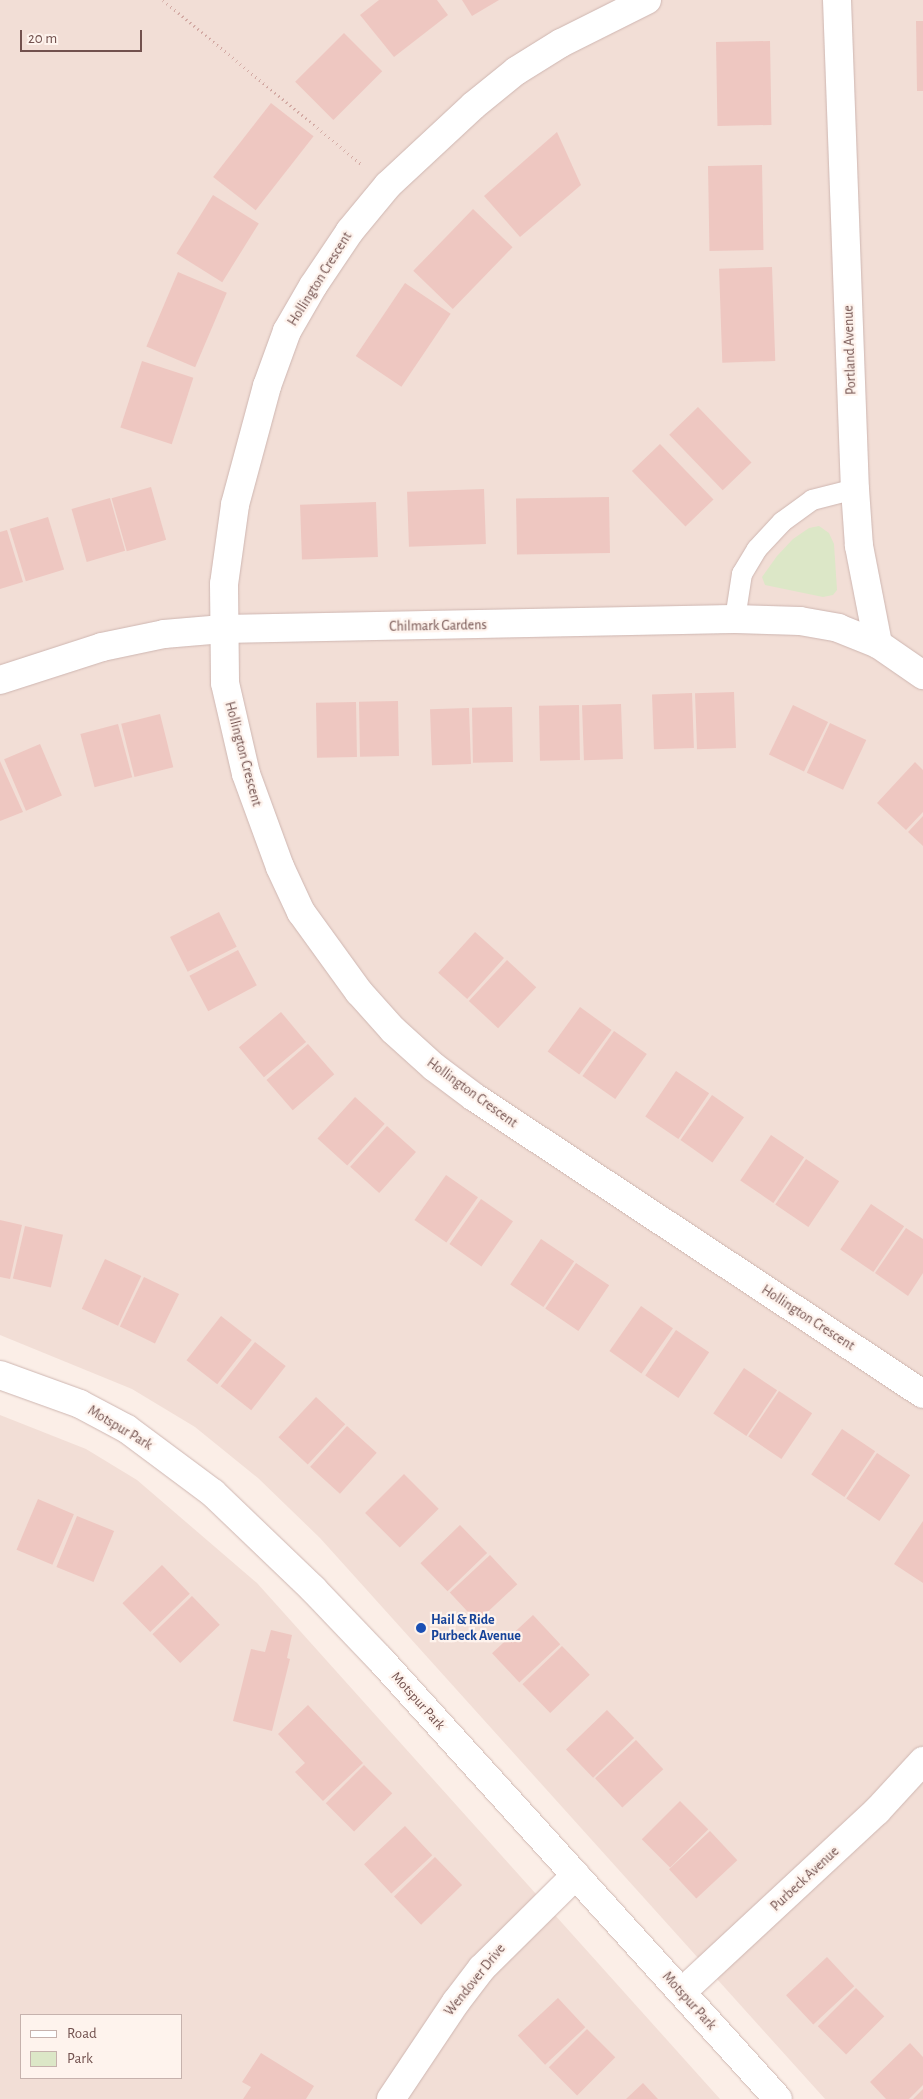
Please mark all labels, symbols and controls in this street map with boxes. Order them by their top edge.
scale bar [22,20,145,52]
text: 20 m [28,31,57,46]
street label: Hollington Crescent [284,229,356,329]
street label: Portland Avenue [840,305,860,395]
street label: Chilmark Gardens [389,617,487,635]
street label: Hollington Crescent [221,700,265,808]
street label: Hollington Crescent [423,1055,521,1131]
street label: Hollington Crescent [758,1282,858,1354]
street label: Motspur Park [85,1402,155,1454]
place label: Hail & Ride Purbeck Avenue [431,1612,521,1644]
marker: Hail & Ride Purbeck Avenue [415,1622,427,1634]
street label: Motspur Park [388,1668,448,1734]
street label: Purbeck Avenue [767,1843,843,1915]
street label: Wendover Drive [441,1941,509,2019]
street label: Motspur Park [659,1968,719,2034]
legend [20,2014,182,2079]
text: Road [67,2026,97,2041]
text: Park [67,2051,93,2066]

